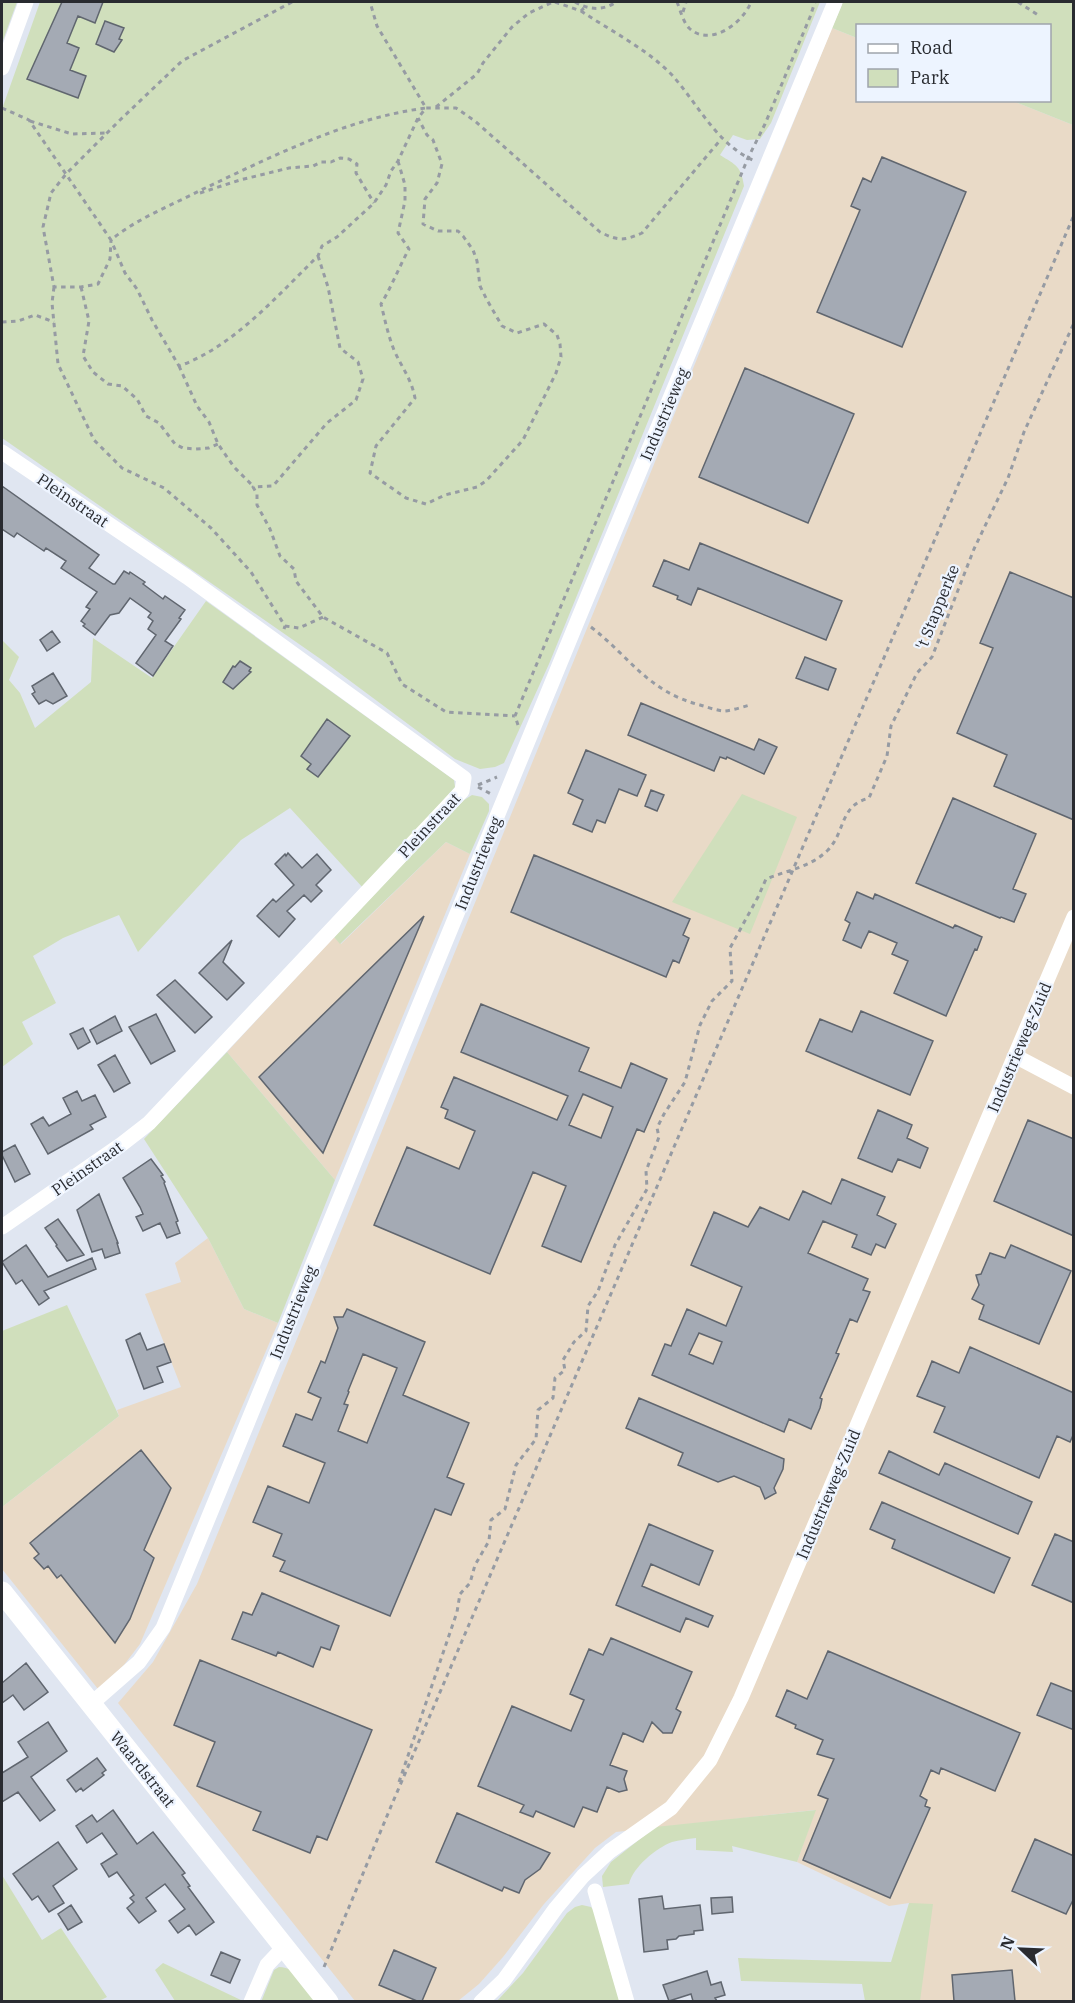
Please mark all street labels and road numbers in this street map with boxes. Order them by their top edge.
street label: Industrieweg [635,364,693,463]
street label: Pleinstraat [33,469,113,531]
street label: 't Stapperke [911,561,963,653]
street label: Pleinstraat [394,788,465,862]
street label: Industrieweg [450,813,506,913]
street label: Industrieweg-Zuid [983,979,1056,1115]
street label: Pleinstraat [48,1136,127,1200]
street label: Industrieweg [265,1262,321,1362]
street label: Industrieweg-Zuid [792,1426,865,1562]
street label: Waardstraat [106,1727,180,1811]

